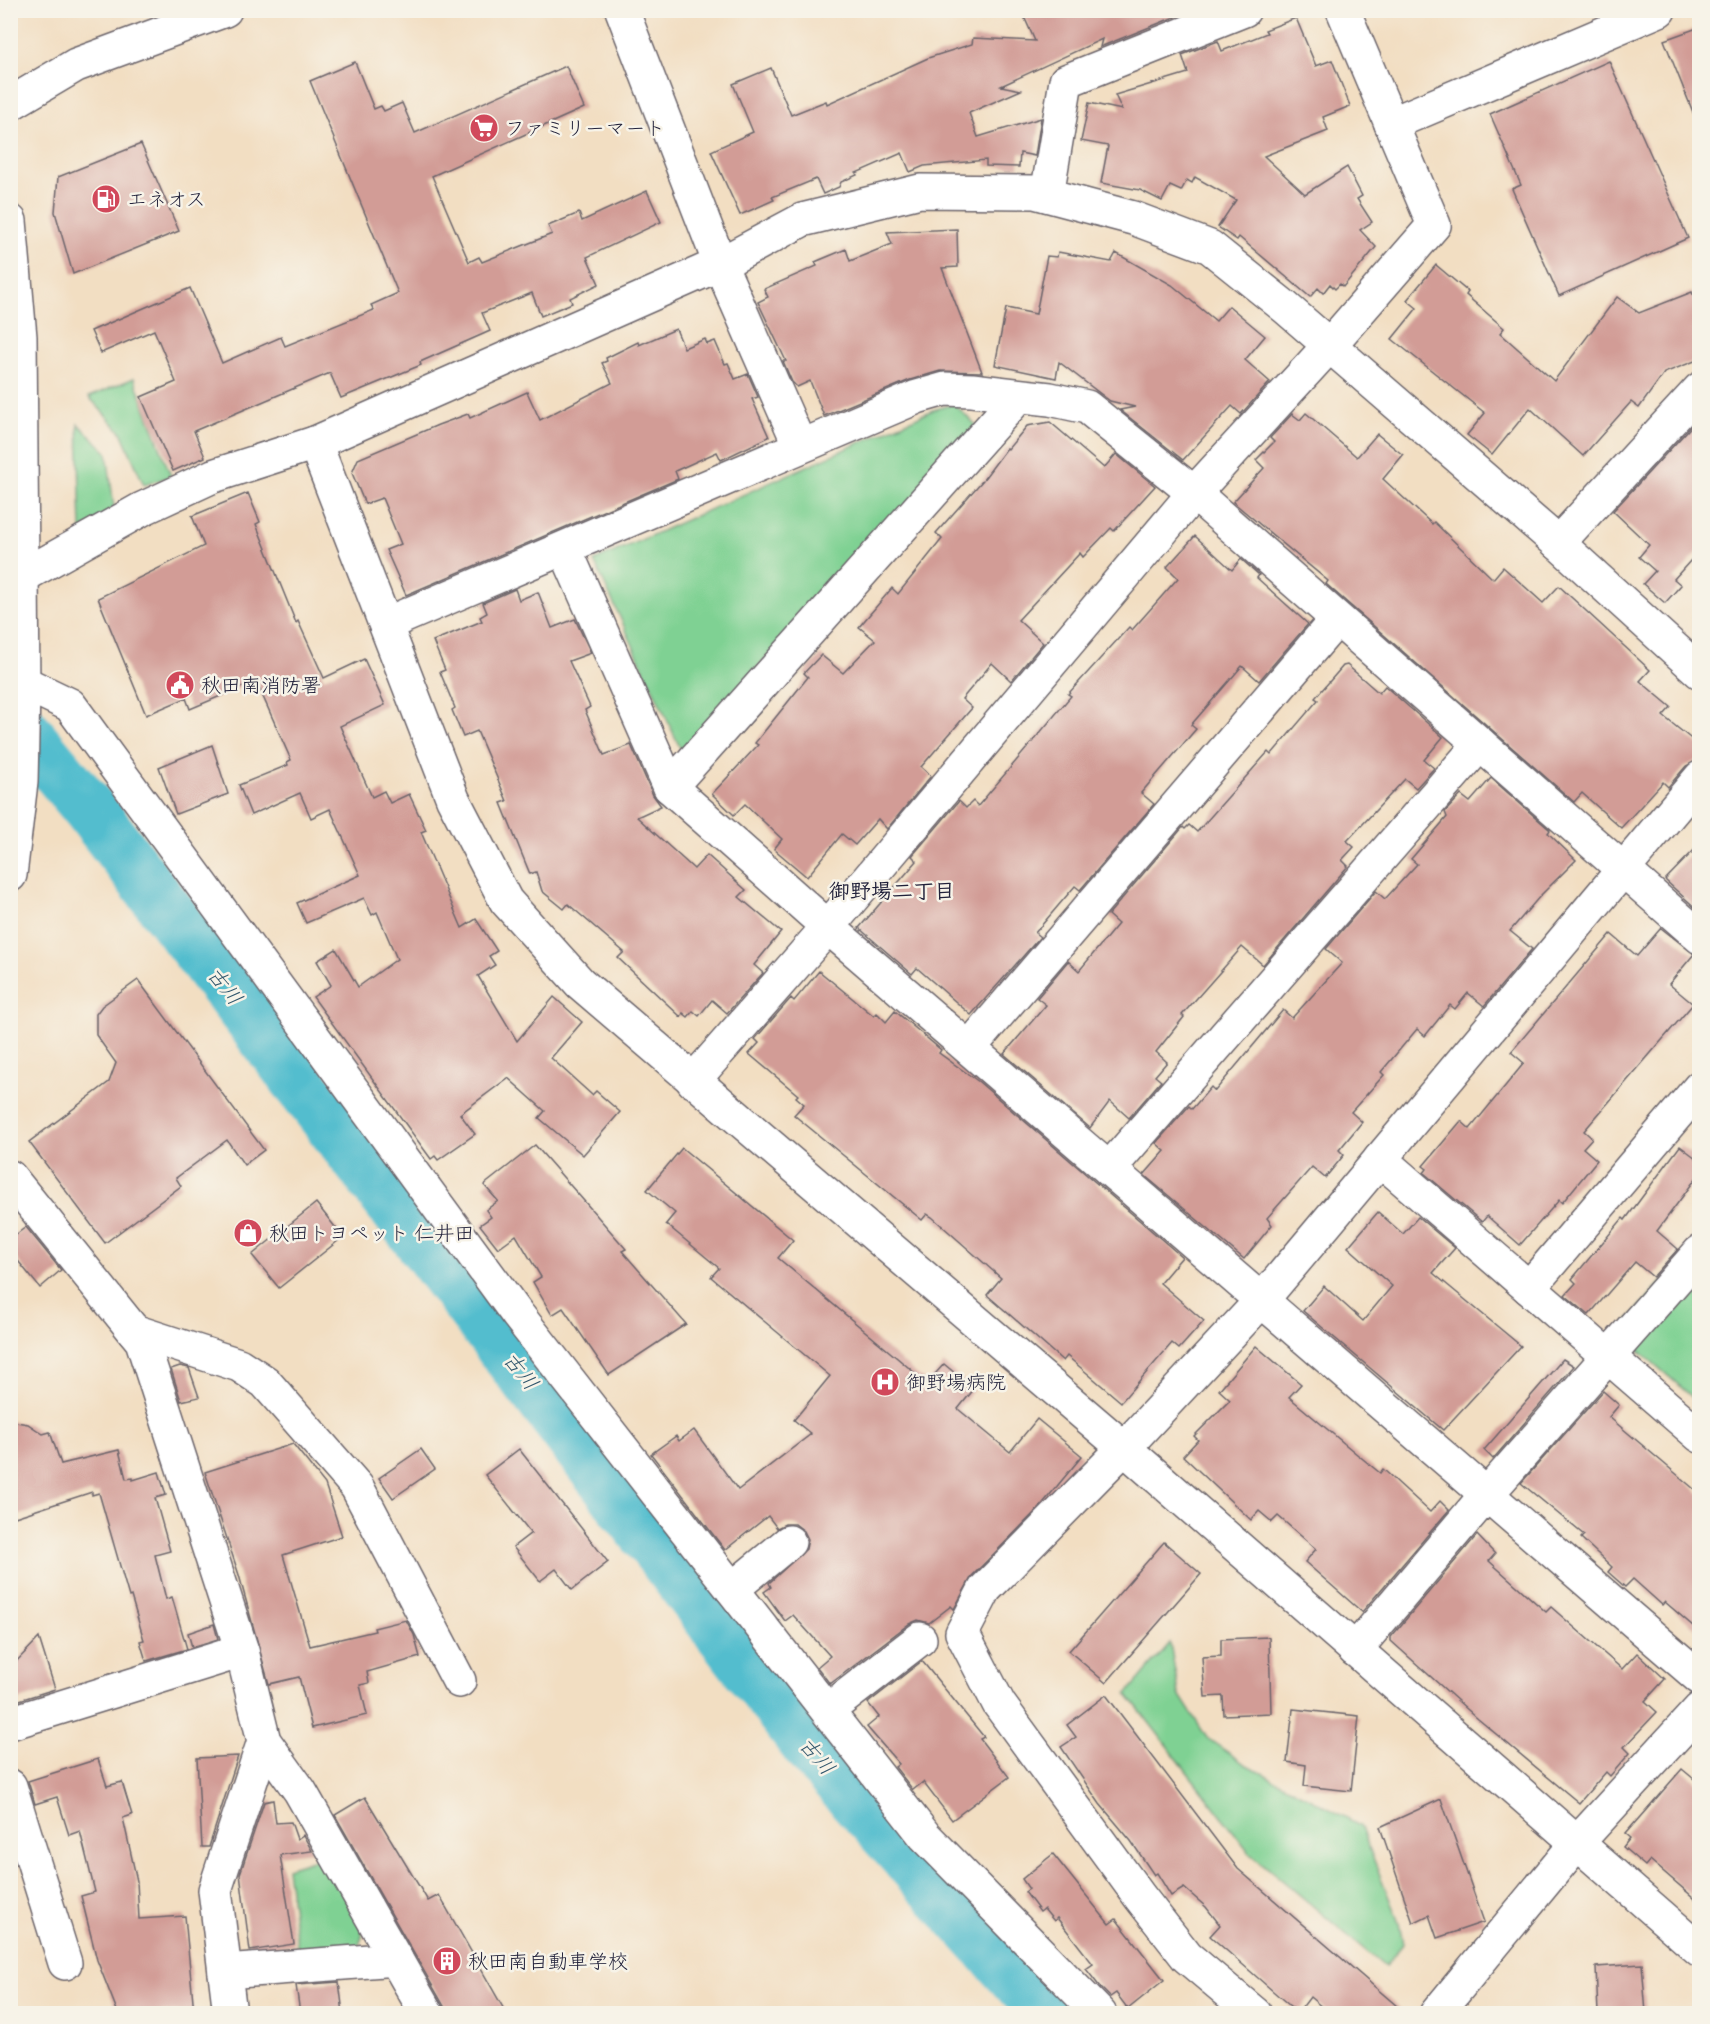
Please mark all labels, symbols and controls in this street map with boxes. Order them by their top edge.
supermarket icon: ファミリーマート [468,112,500,144]
place label: ファミリーマート [505,116,665,143]
fuel station icon: エネオス [90,183,122,215]
place label: エネオス [127,187,206,214]
public building icon: 秋田南消防署 [164,669,196,701]
place label: 秋田南消防署 [201,673,321,700]
district label: 御野場二丁目 [829,878,955,906]
water label: 古川 [200,961,248,1012]
shop icon: 秋田トヨペット 仁井田 [232,1217,264,1249]
place label: 秋田トヨペット 仁井田 [269,1221,474,1248]
water label: 古川 [496,1346,544,1397]
hospital icon: 御野場病院 [869,1366,901,1398]
place label: 御野場病院 [906,1370,1006,1397]
water label: 古川 [792,1732,840,1782]
building icon: 秋田南自動車学校 [431,1945,463,1977]
place label: 秋田南自動車学校 [468,1949,628,1976]

